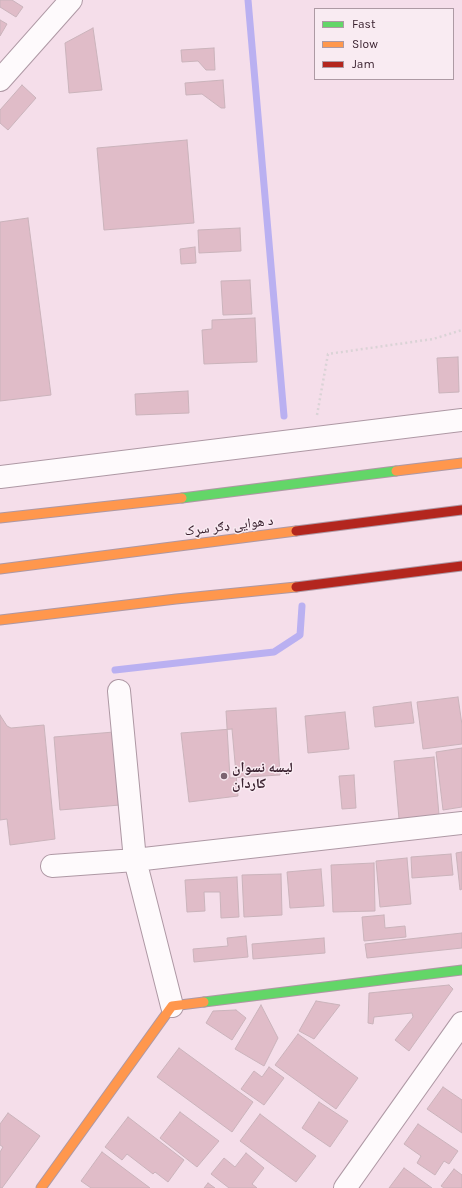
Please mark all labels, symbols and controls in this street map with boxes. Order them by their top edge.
legend [314,8,454,80]
text: Fast [352,17,375,31]
text: Slow [352,37,378,51]
text: Jam [352,57,375,71]
street label: د هوایی ډګر سړک [184,512,274,540]
place label: لیسه نسوان کاردان [232,760,293,792]
marker: لیسه نسوان کاردان [219,771,229,781]

